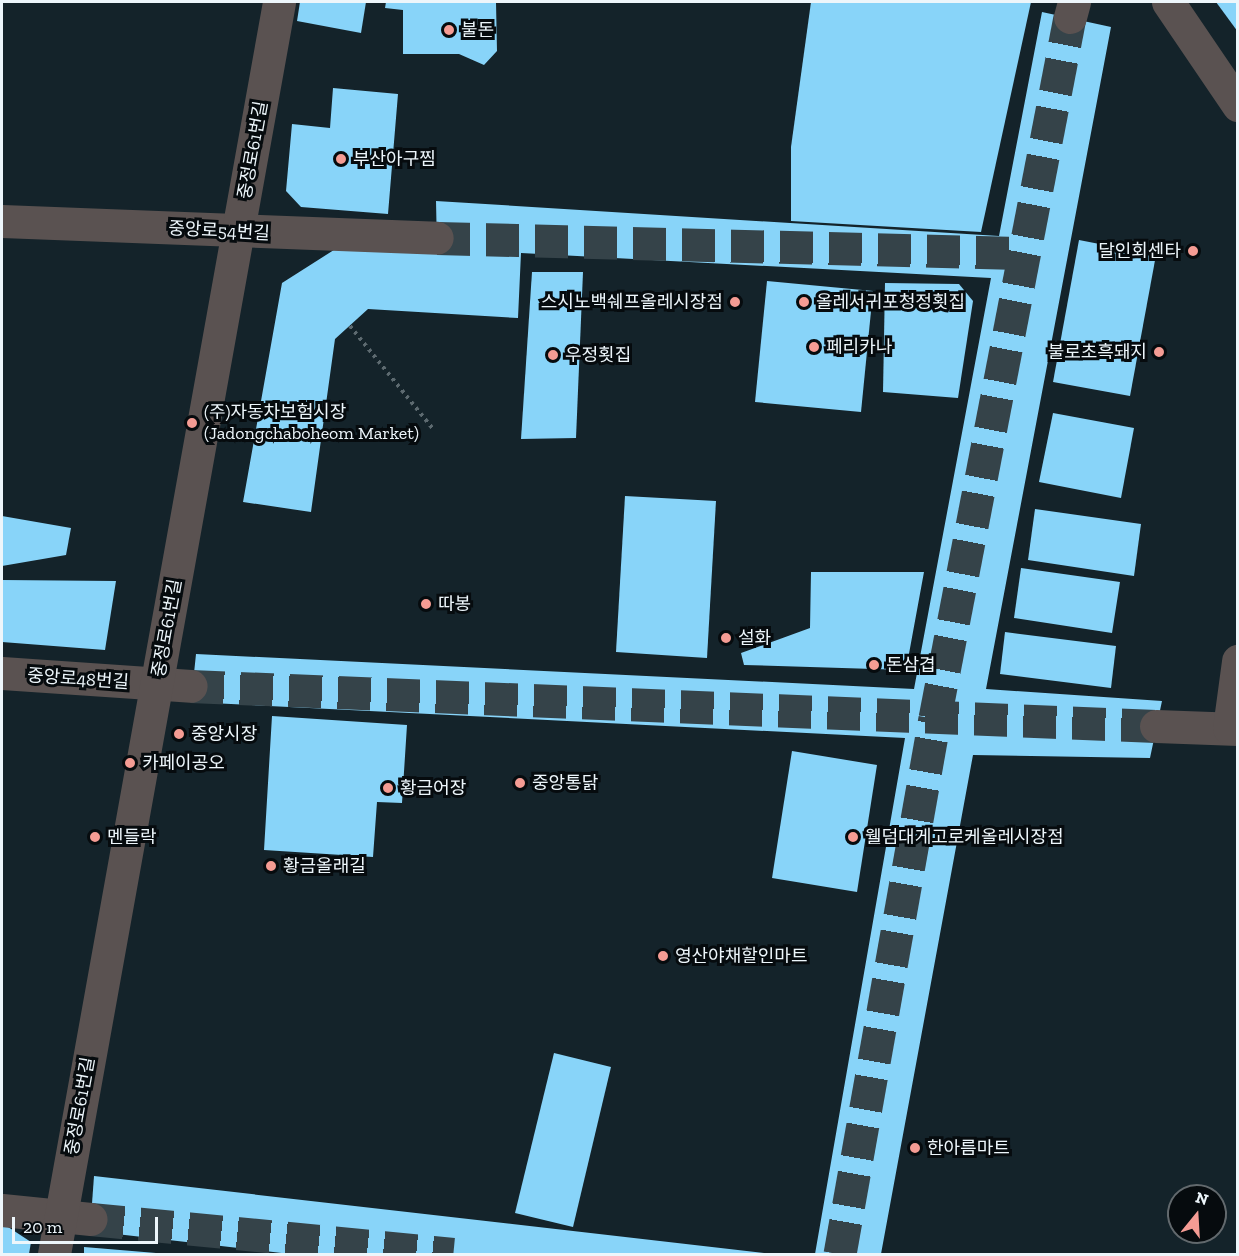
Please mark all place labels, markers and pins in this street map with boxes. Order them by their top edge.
place label: 불돈 [461,19,494,41]
marker: 불돈 [442,23,456,37]
place label: 부산아구찜 [353,148,436,170]
marker: 부산아구찜 [334,152,348,166]
place label: 달인회센타 [1098,240,1181,262]
marker: 달인회센타 [1186,244,1200,258]
place label: 스시노백쉐프올레시장점 [541,291,723,313]
place label: 올레서귀포청정횟집 [816,291,965,313]
marker: 스시노백쉐프올레시장점 [728,295,742,309]
marker: 올레서귀포청정횟집 [797,295,811,309]
place label: 페리카나 [826,336,892,358]
marker: 페리카나 [807,340,821,354]
place label: 불로초흑돼지 [1048,341,1147,363]
place label: 우정횟집 [565,344,631,366]
marker: 불로초흑돼지 [1152,345,1166,359]
marker: 우정횟집 [546,348,560,362]
place label: (주)자동차보험시장 (Jadongchaboheom Market) [204,402,418,444]
marker: (주)자동차보험시장 (Jadongchaboheom Market) [185,416,199,430]
place label: 따봉 [438,593,471,615]
marker: 따봉 [419,597,433,611]
place label: 설화 [738,627,771,649]
marker: 설화 [719,631,733,645]
place label: 돈삼겹 [886,654,936,676]
marker: 돈삼겹 [867,658,881,672]
place label: 중앙시장 [191,723,257,745]
marker: 중앙시장 [172,727,186,741]
place label: 카페이공오 [142,752,225,774]
marker: 카페이공오 [123,756,137,770]
place label: 중앙통닭 [532,772,598,794]
marker: 중앙통닭 [513,776,527,790]
place label: 황금어장 [400,777,466,799]
marker: 황금어장 [381,781,395,795]
place label: 멘들락 [107,826,157,848]
place label: 웰덤대게고로케올레시장점 [865,826,1064,848]
marker: 멘들락 [88,830,102,844]
marker: 웰덤대게고로케올레시장점 [846,830,860,844]
place label: 황금올래길 [283,855,366,877]
marker: 황금올래길 [264,859,278,873]
place label: 영산야채할인마트 [675,945,807,967]
marker: 영산야채할인마트 [656,949,670,963]
place label: 한아름마트 [927,1137,1010,1159]
marker: 한아름마트 [908,1141,922,1155]

